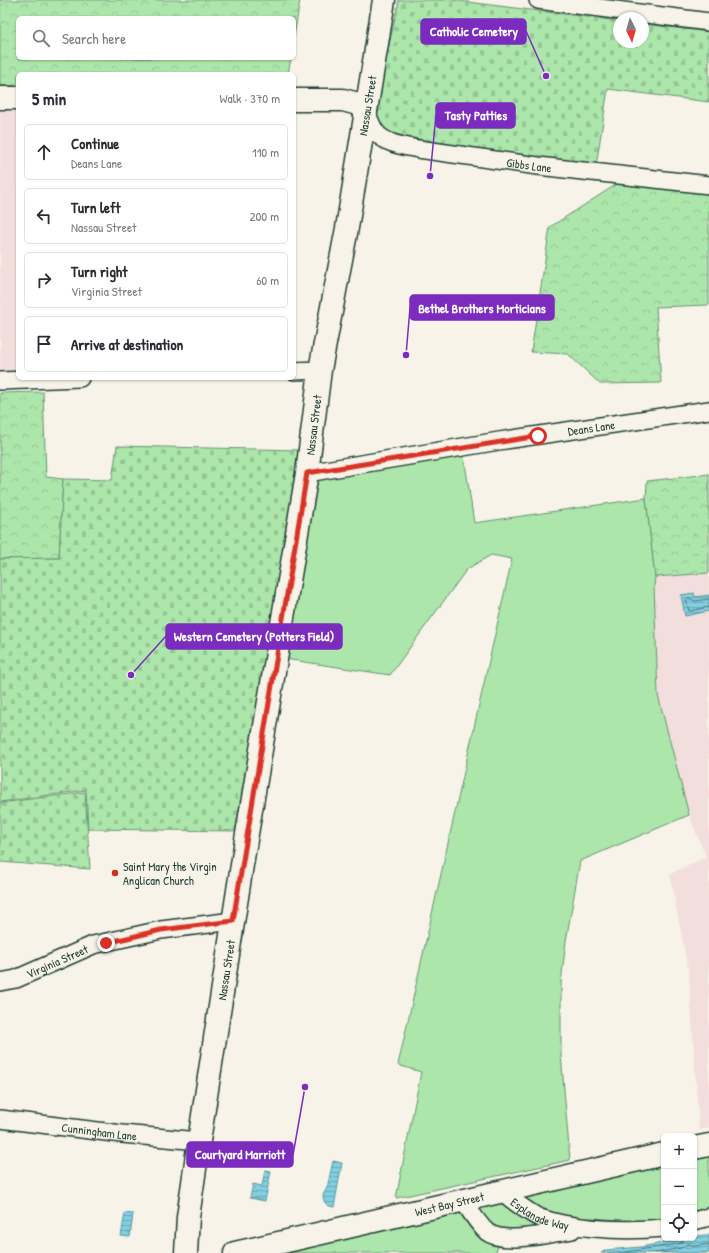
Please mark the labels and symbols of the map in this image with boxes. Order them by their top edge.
north arrow [613,12,649,48]
callout: Catholic Cemetery [421,19,526,44]
text: Catholic Cemetery [430,22,519,41]
street label: Nassau Street [354,73,380,137]
callout: Tasty Patties [436,103,515,128]
text: Tasty Patties [444,106,507,125]
street label: Gibbs Lane [506,153,553,176]
callout: Bethel Brothers Morticians [410,295,554,320]
text: Bethel Brothers Morticians [418,299,546,317]
street label: Nassau Street [301,393,325,456]
street label: Deans Lane [567,415,616,439]
route start [529,427,547,445]
callout: Western Cemetery (Potters Field) [166,624,342,649]
text: Western Cemetery (Potters Field) [174,627,334,646]
place label: Saint Mary the Virgin Anglican Church [123,858,217,889]
marker: Saint Mary the Virgin Anglican Church [110,868,120,878]
route end [97,934,115,952]
street label: Nassau Street [213,938,239,1001]
street label: Virginia Street [23,940,91,982]
street label: Cunningham Lane [61,1118,138,1144]
callout: Courtyard Marriott [187,1142,293,1167]
text: Courtyard Marriott [195,1145,286,1164]
street label: West Bay Street [413,1187,486,1220]
street label: Esplanade Way [507,1193,570,1233]

